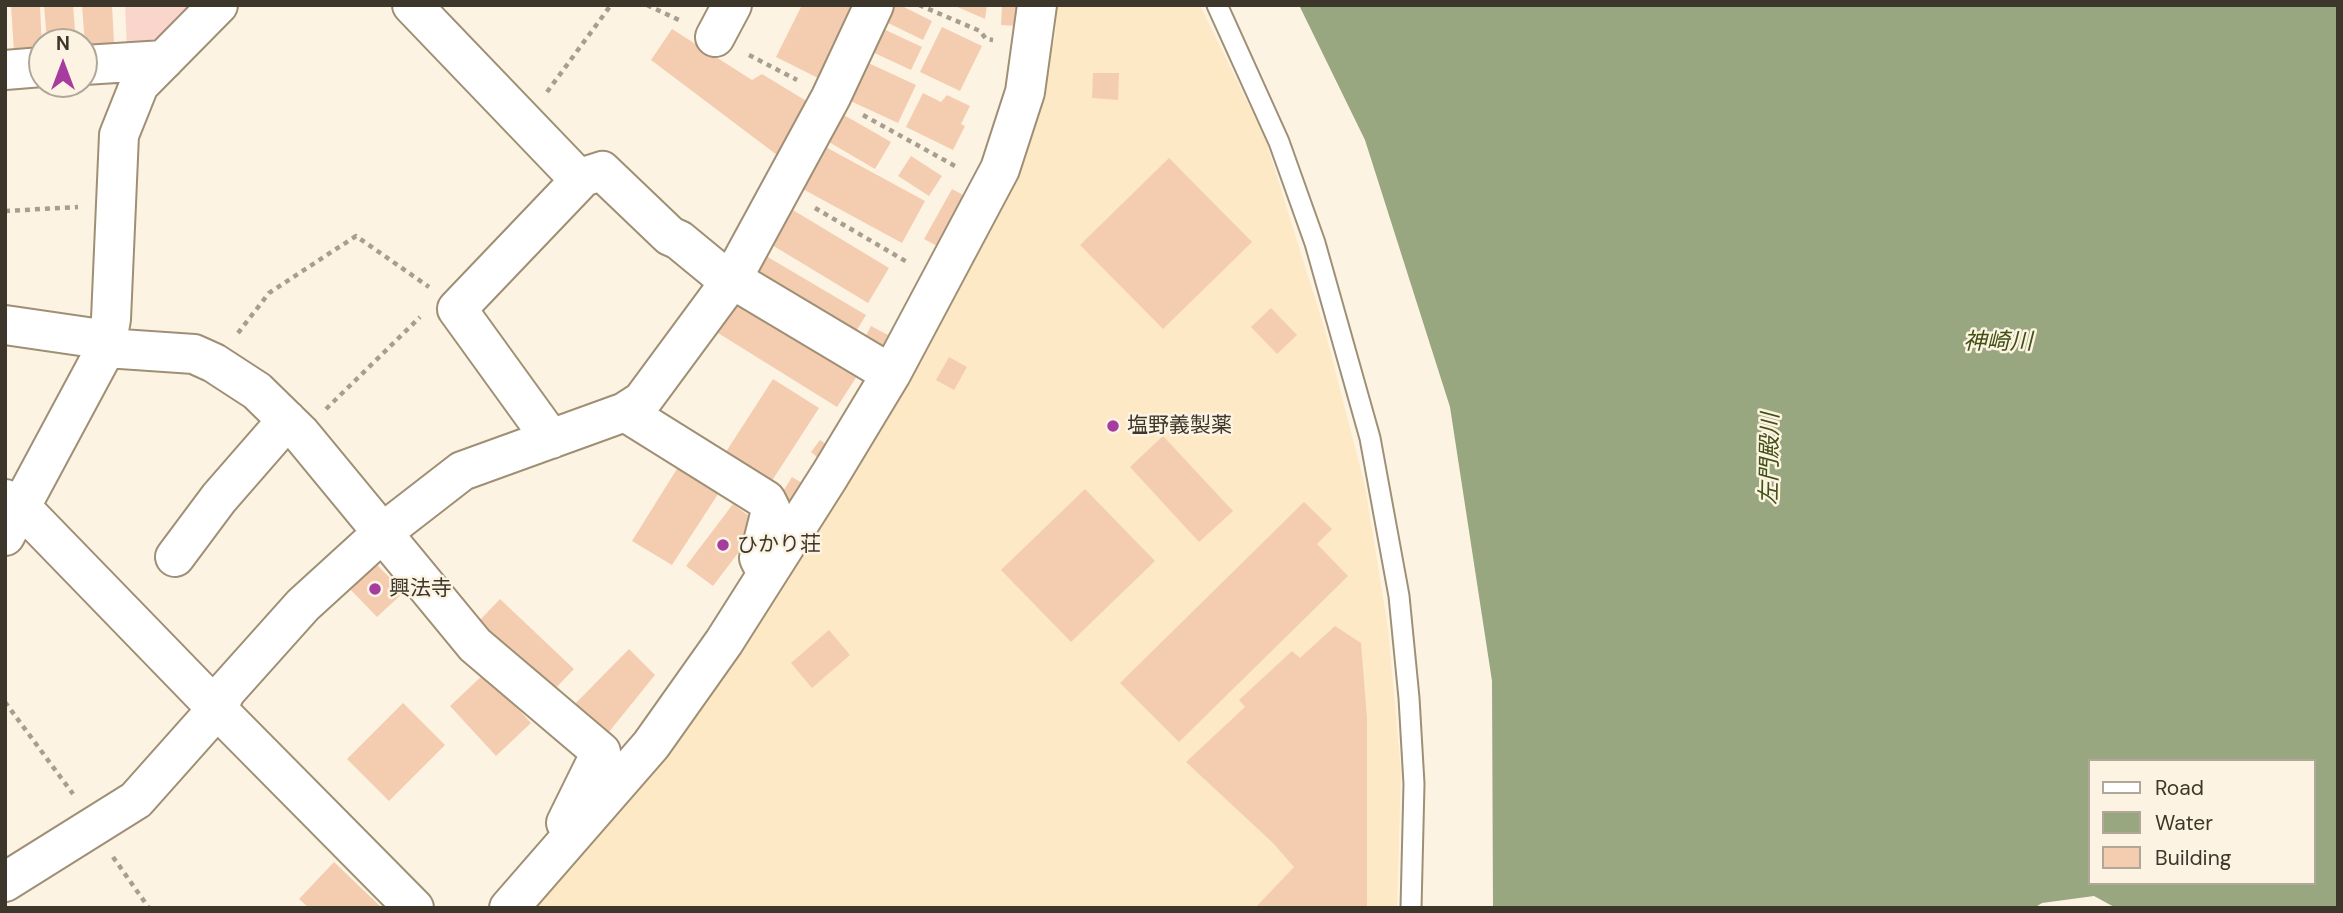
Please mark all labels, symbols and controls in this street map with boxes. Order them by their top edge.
north arrow [28,28,98,98]
text: N [56,31,70,56]
water label: 神崎川 [1964,329,2032,357]
place label: 塩野義製薬 [1127,413,1232,439]
water label: 左門殿川 [1756,413,1786,505]
marker: 塩野義製薬 [1105,418,1121,434]
place label: ひかり荘 [737,532,821,558]
marker: ひかり荘 [715,537,731,553]
place label: 興法寺 [389,576,452,602]
marker: 興法寺 [367,581,383,597]
legend [2088,759,2315,885]
text: Road [2155,774,2204,802]
text: Water [2155,809,2213,837]
text: Building [2155,844,2231,872]

